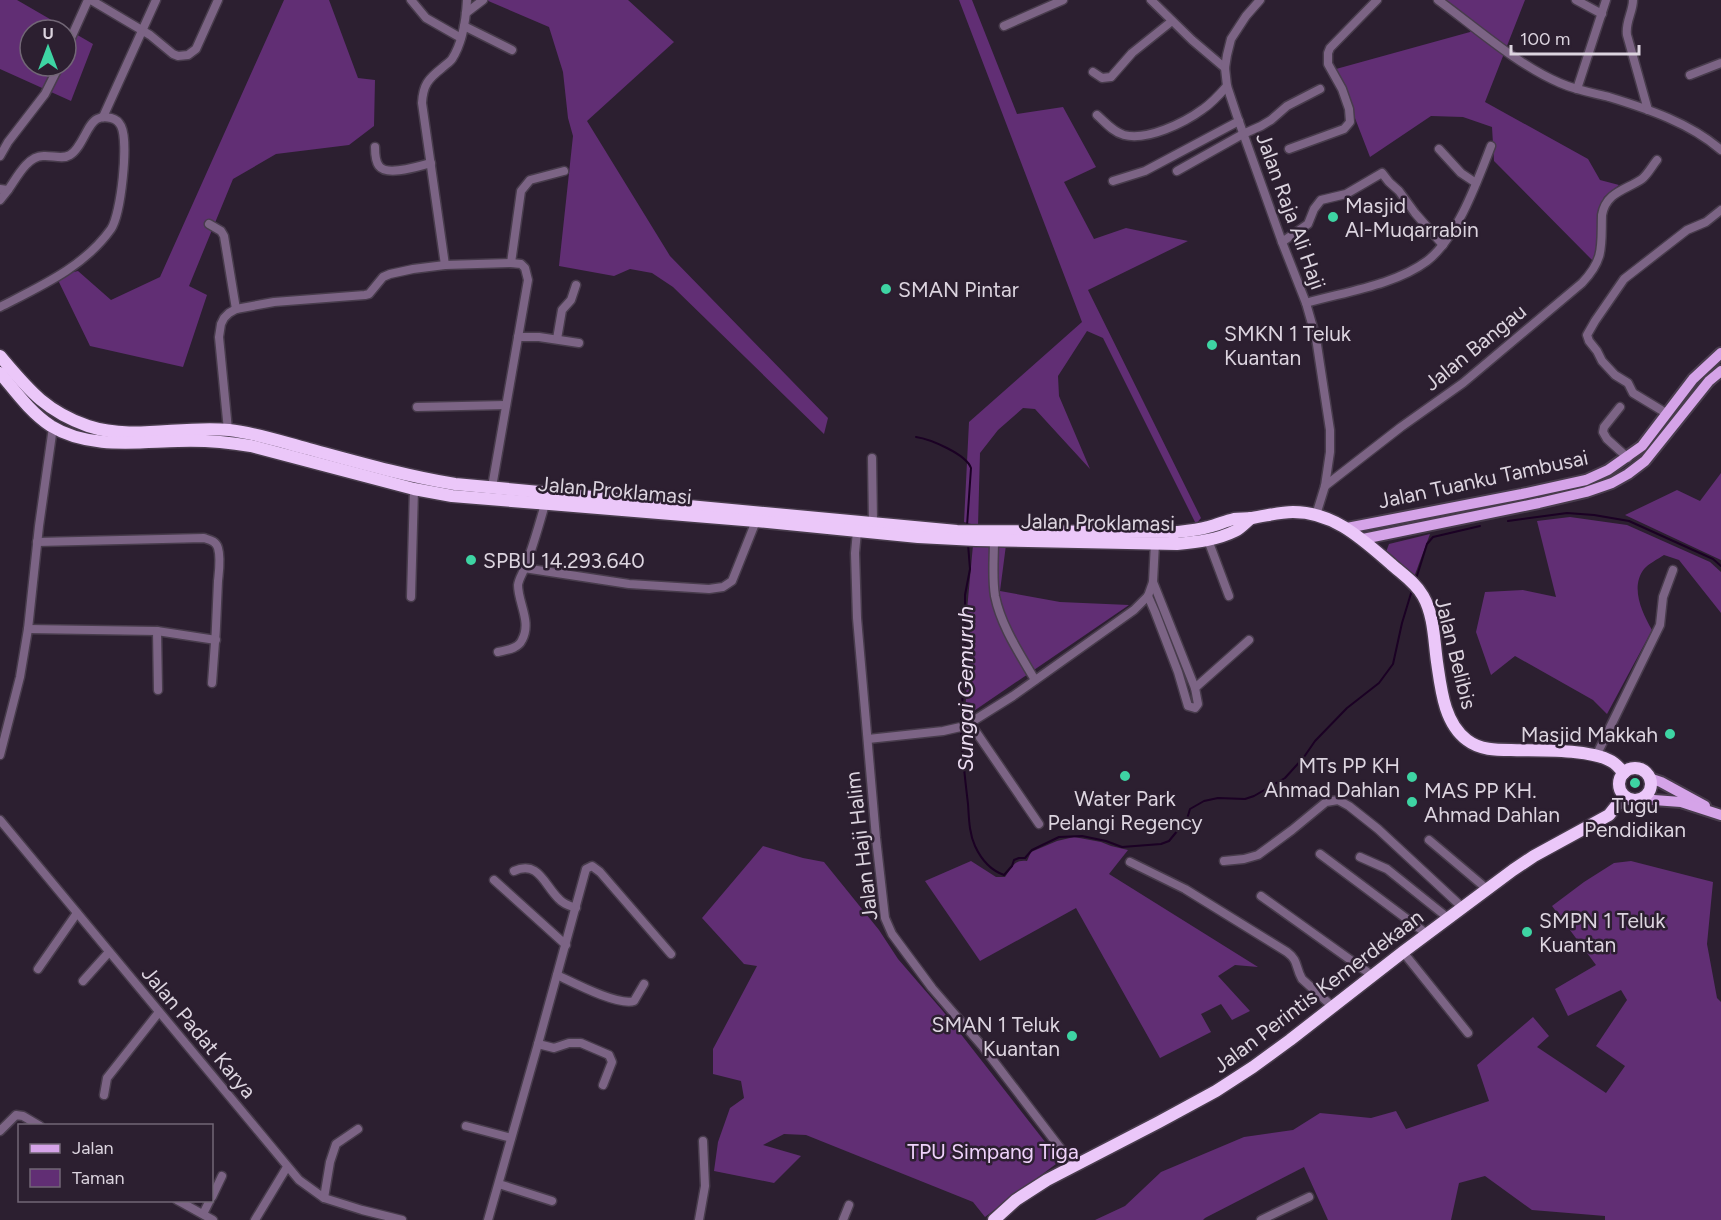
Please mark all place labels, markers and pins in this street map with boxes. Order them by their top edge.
place label: Masjid Al-Muqarrabin [1345,193,1479,242]
marker: Masjid Al-Muqarrabin [1326,210,1340,224]
place label: SMAN Pintar [898,277,1019,302]
marker: SMAN Pintar [879,282,893,296]
place label: SMKN 1 Teluk Kuantan [1224,321,1352,370]
marker: SMKN 1 Teluk Kuantan [1205,338,1219,352]
place label: SPBU 14.293.640 [483,548,645,573]
marker: SPBU 14.293.640 [464,553,478,567]
place label: Masjid Makkah [1521,722,1658,747]
marker: Masjid Makkah [1663,727,1677,741]
place label: MTs PP KH Ahmad Dahlan [1264,753,1400,802]
marker: Water Park Pelangi Regency [1118,769,1132,783]
marker: MTs PP KH Ahmad Dahlan [1405,770,1419,784]
marker: Tugu Pendidikan [1628,776,1642,790]
place label: MAS PP KH. Ahmad Dahlan [1424,778,1560,827]
place label: Water Park Pelangi Regency [1047,786,1203,835]
place label: Tugu Pendidikan [1584,793,1686,842]
marker: MAS PP KH. Ahmad Dahlan [1405,795,1419,809]
place label: SMPN 1 Teluk Kuantan [1539,908,1666,957]
marker: SMPN 1 Teluk Kuantan [1520,925,1534,939]
place label: SMAN 1 Teluk Kuantan [932,1012,1061,1061]
marker: SMAN 1 Teluk Kuantan [1065,1029,1079,1043]

